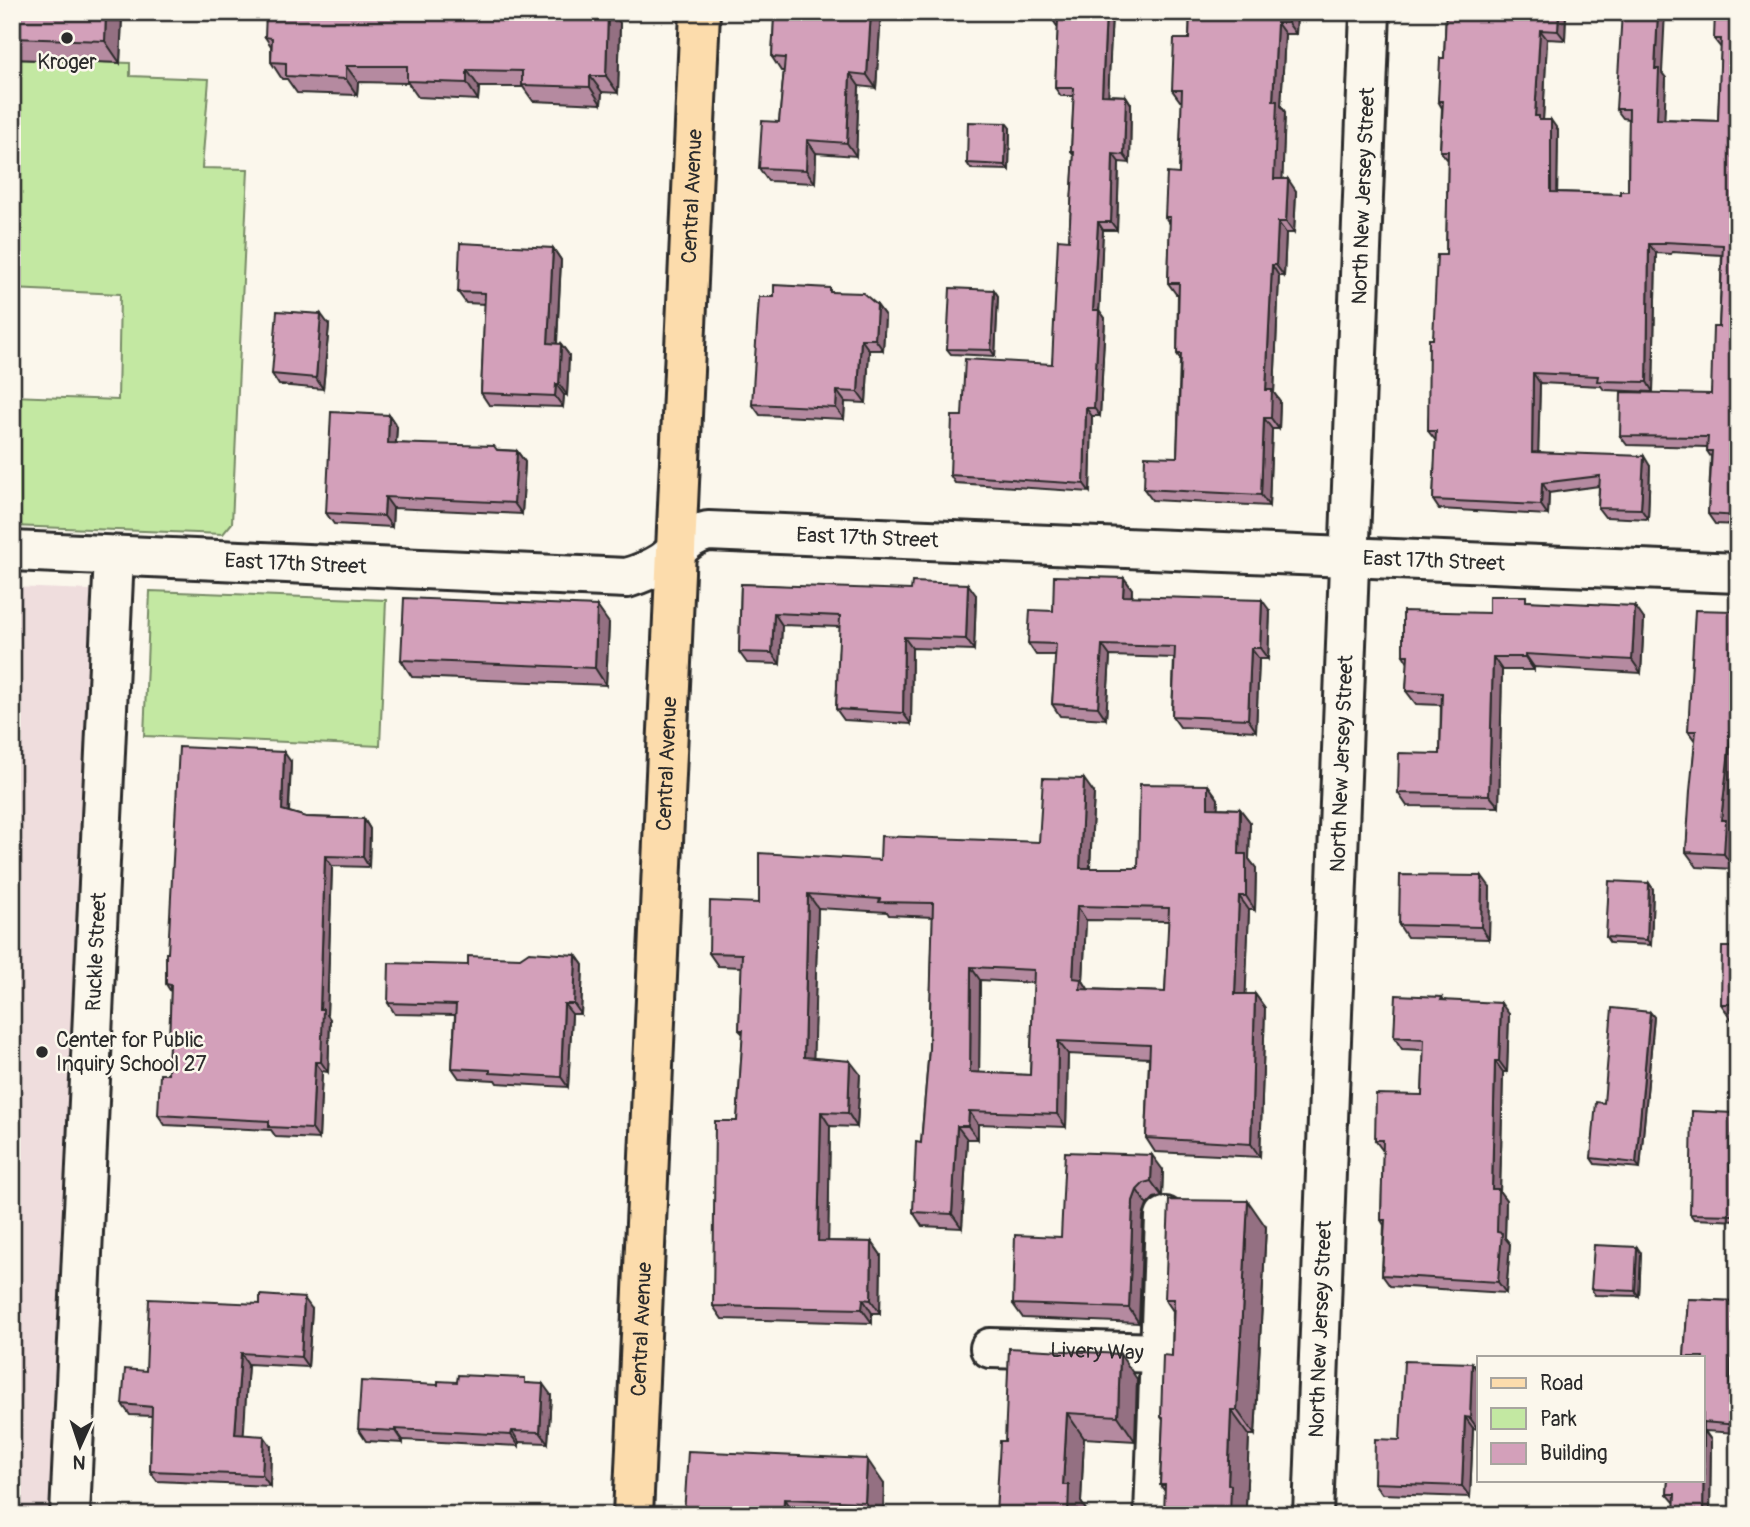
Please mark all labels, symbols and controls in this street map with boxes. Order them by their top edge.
marker: Kroger [59,30,75,46]
place label: Kroger [37,49,97,76]
street label: North New Jersey Street [1345,86,1381,305]
street label: Central Avenue [675,128,708,264]
street label: East 17th Street [796,521,940,554]
street label: East 17th Street [1362,544,1506,577]
street label: East 17th Street [224,547,368,580]
street label: North New Jersey Street [1324,654,1359,873]
street label: Central Avenue [650,695,683,832]
street label: Ruckle Street [80,891,112,1012]
place label: Center for Public Inquiry School 27 [56,1027,207,1078]
marker: Center for Public Inquiry School 27 [34,1044,50,1060]
street label: North New Jersey Street [1302,1219,1338,1438]
street label: Central Avenue [625,1261,658,1397]
street label: Livery Way [1050,1336,1144,1366]
legend [1477,1356,1704,1482]
text: Road [1540,1370,1584,1397]
text: Park [1540,1406,1577,1433]
north arrow [46,1412,116,1482]
text: Building [1540,1440,1607,1467]
text: N [72,1450,86,1474]

